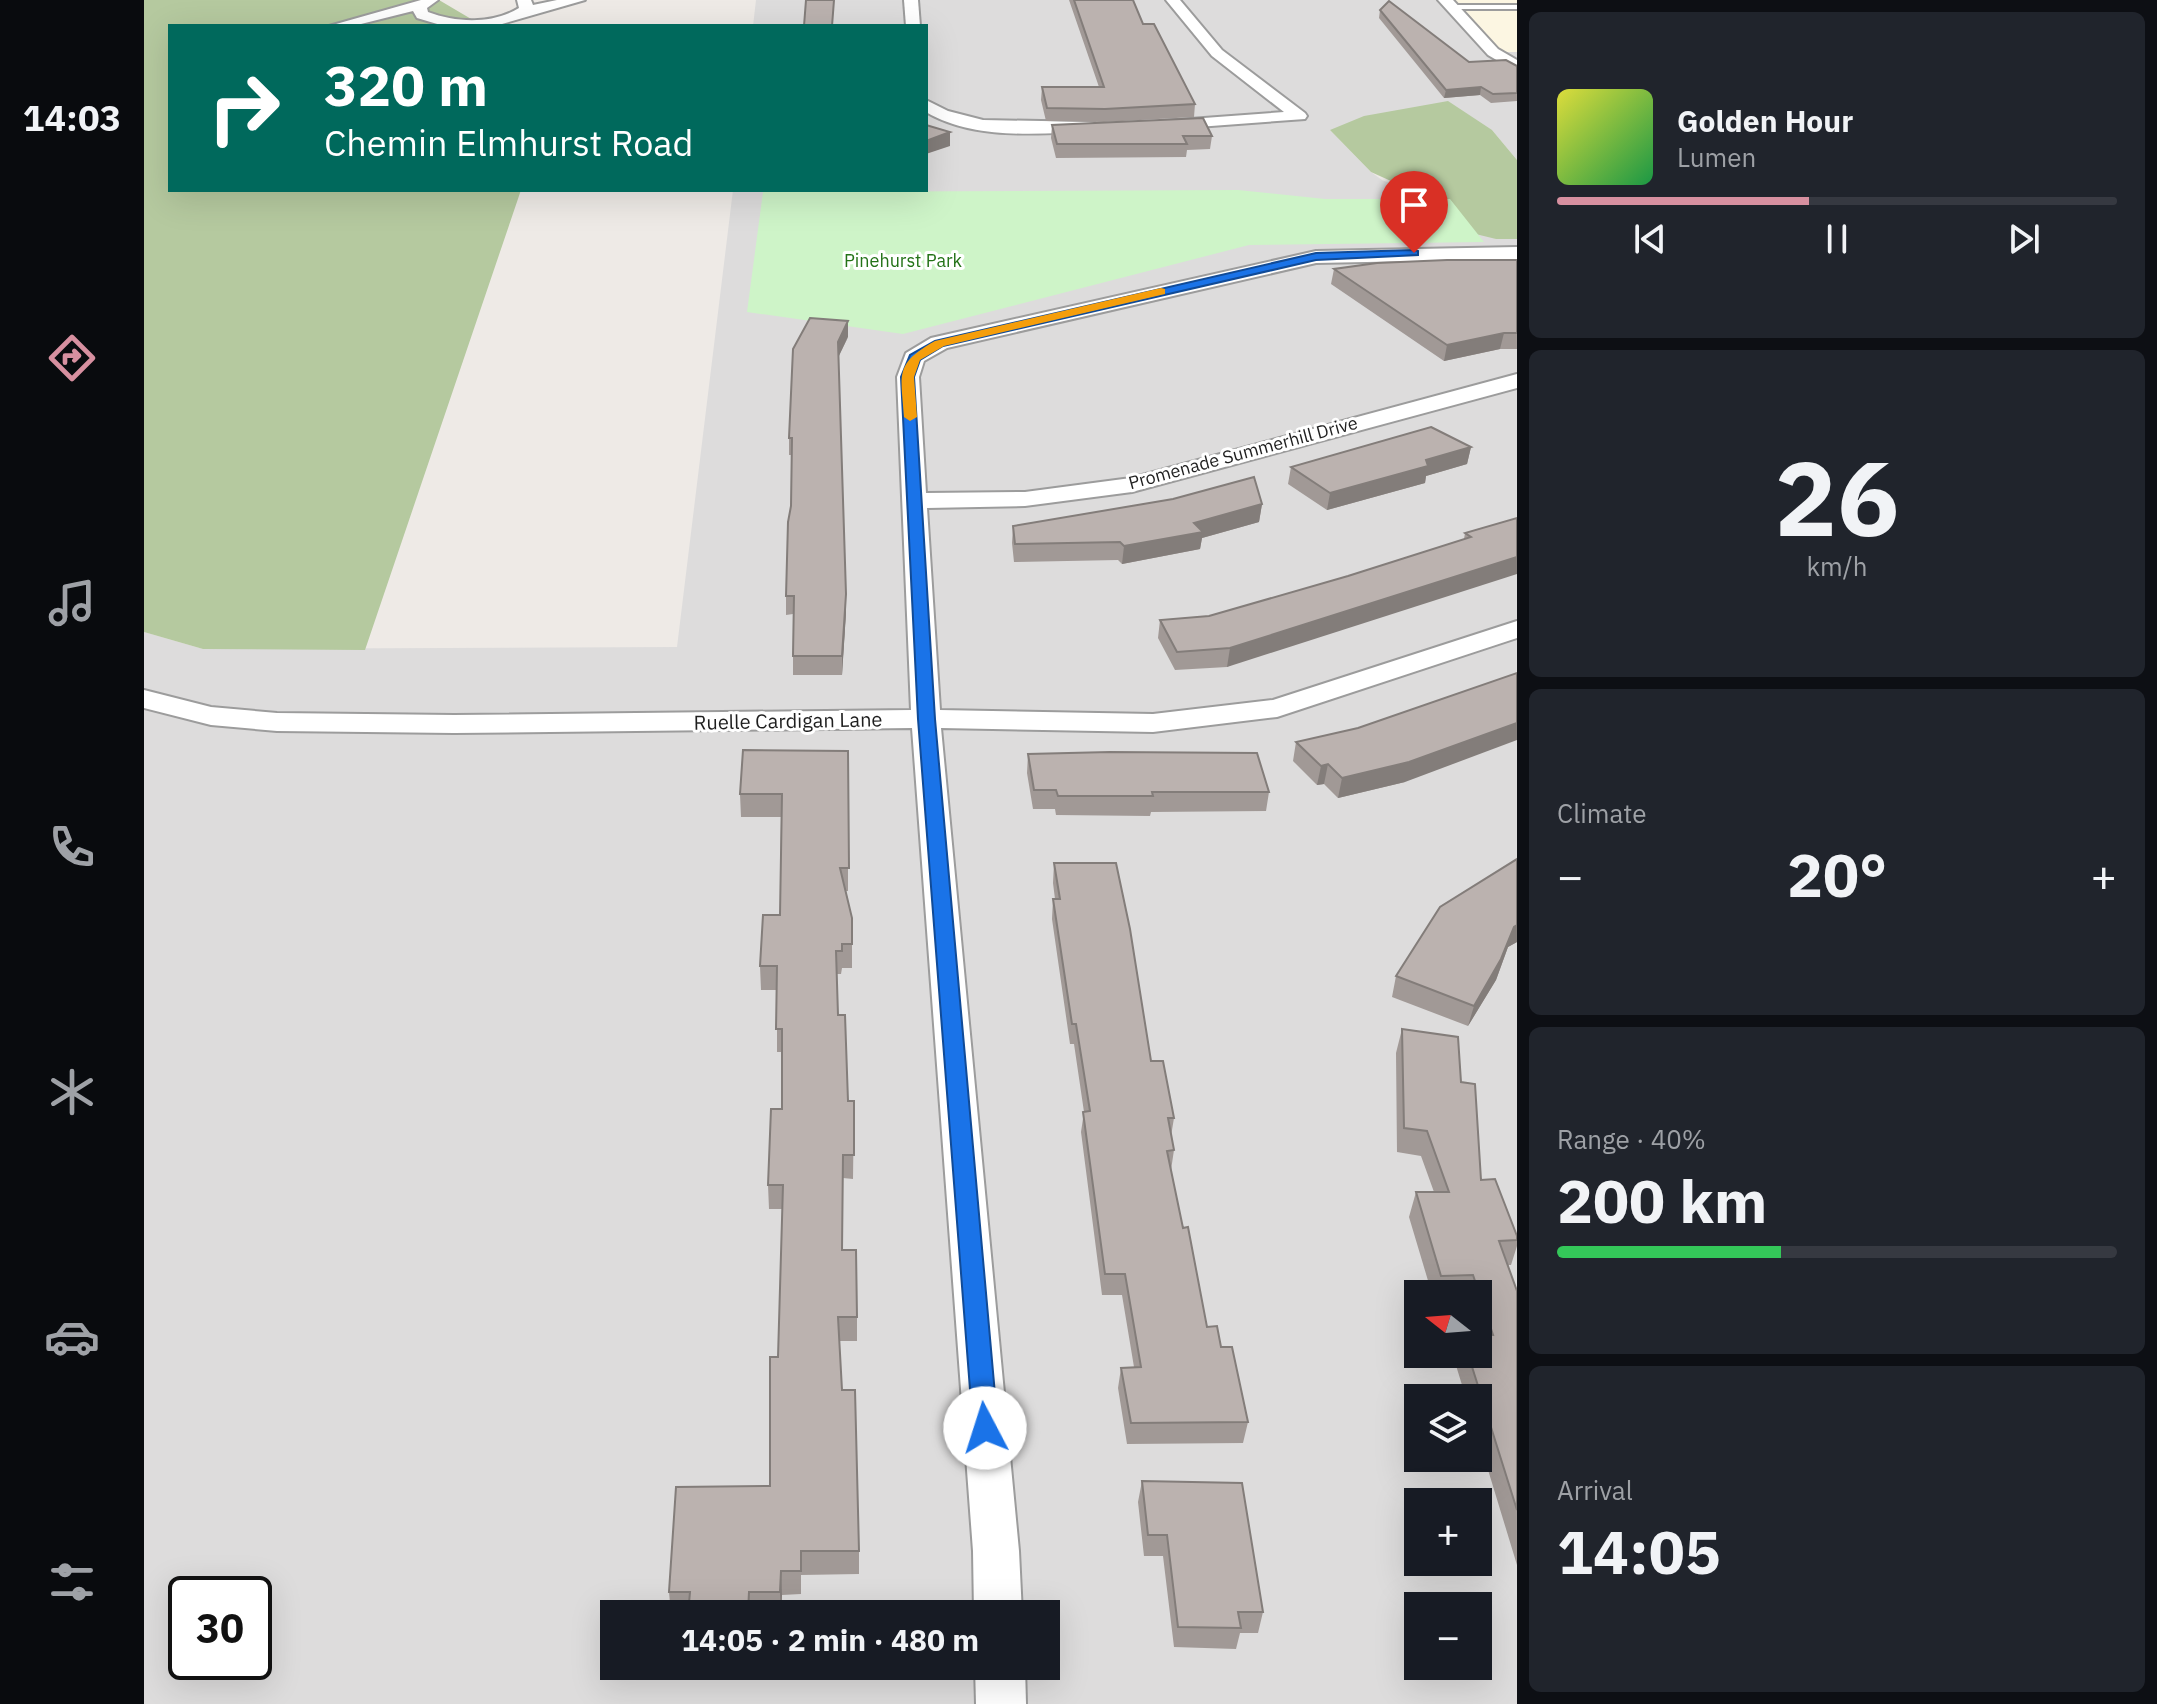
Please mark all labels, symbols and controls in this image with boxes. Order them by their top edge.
text: 320 m [324,49,488,121]
icon: right [192,56,296,160]
text: 14:03 [23,94,121,141]
text: Golden Hour [1677,101,1853,140]
text: Chemin Elmhurst Road [324,119,693,166]
text: Lumen [1677,140,1756,174]
pin [1380,171,1448,253]
icon: arrive [1392,183,1436,227]
icon: previous [1628,217,1672,261]
icon: pause [1815,217,1859,261]
icon: next [2002,217,2046,261]
park label: Pinehurst Park [844,249,963,272]
icon: directions [44,330,100,386]
street label: Promenade Summerhill Drive [1126,411,1360,494]
text: 26 [1775,429,1899,565]
text: km/h [1806,549,1868,583]
icon: music [44,575,100,631]
street label: Ruelle Cardigan Lane [693,705,883,736]
text: Climate [1557,796,1647,830]
icon: phone [44,819,100,875]
text: 20° [1787,835,1887,914]
text: − [1557,847,1583,904]
text: + [2091,847,2117,904]
icon: climate [44,1064,100,1120]
text: Range · 40% [1557,1122,1706,1156]
text: 200 km [1557,1161,1767,1240]
north arrow [1404,1280,1492,1368]
map controls [1404,1280,1492,1680]
icon: car [44,1309,100,1365]
button: layers [1404,1384,1492,1472]
position arrow [943,1386,1027,1470]
text: Arrival [1557,1473,1633,1507]
button: + [1404,1488,1492,1576]
text: 14:05 [1557,1512,1721,1591]
icon: filters [44,1554,100,1610]
speed limit sign: 30 [168,1576,272,1680]
button: − [1404,1592,1492,1680]
text: 14:05 · 2 min · 480 m [681,1620,979,1659]

